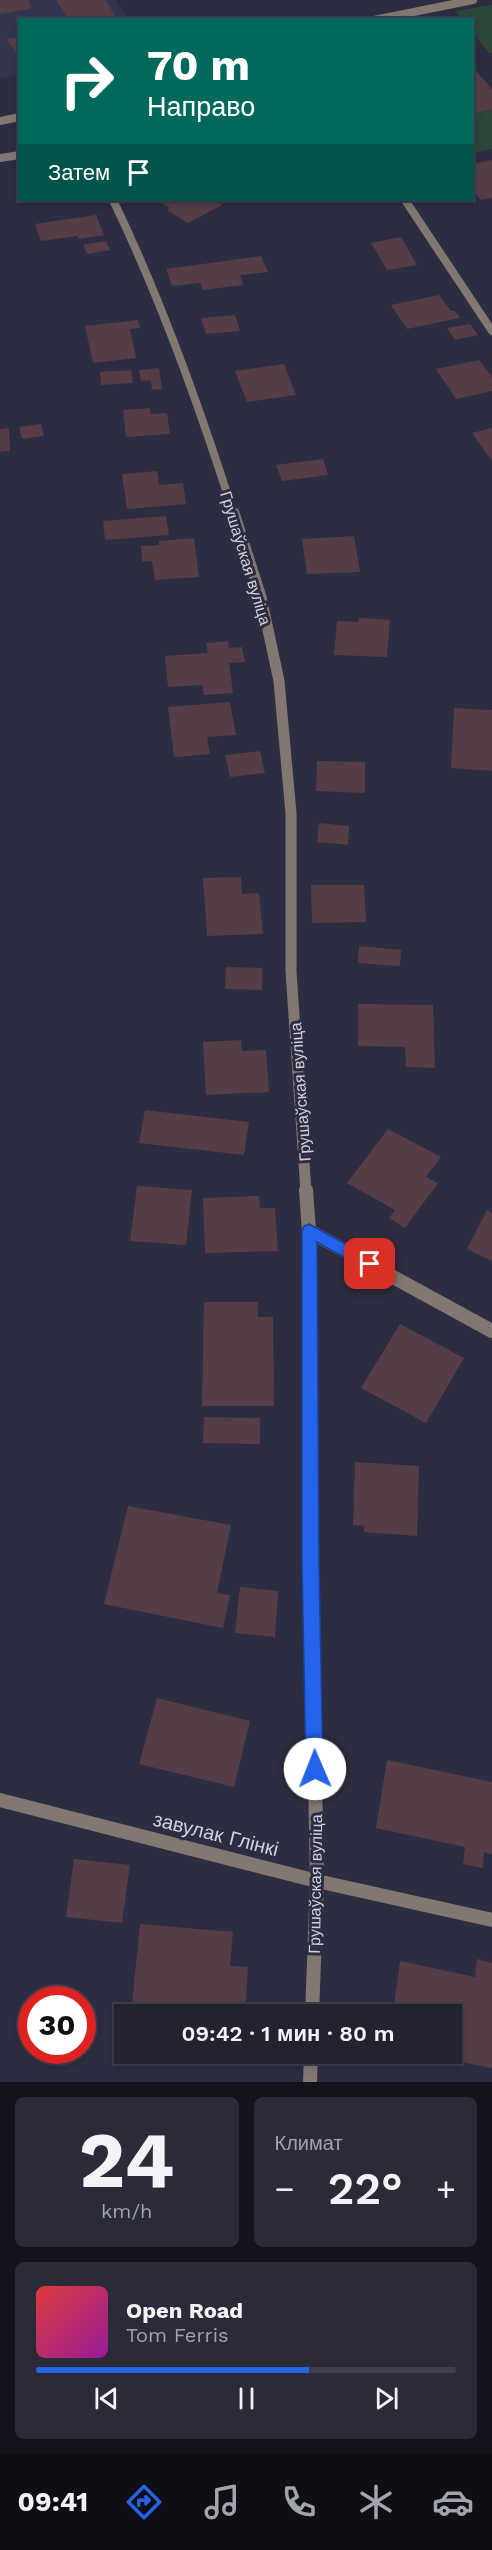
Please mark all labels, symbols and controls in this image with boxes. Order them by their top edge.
text: 70 m [147,41,250,90]
icon: right [48,42,126,120]
text: Направо [147,91,255,123]
icon: arrive [122,156,155,189]
text: Затем [48,160,110,185]
street label: Грушаўская вуліца [216,489,275,628]
street label: Грушаўская вуліца [286,1022,315,1162]
pin [344,1238,395,1289]
icon: arrive [353,1247,386,1280]
position arrow [283,1737,347,1801]
street label: завулак Глінкі [151,1807,281,1861]
street label: Грушаўская вуліца [305,1814,326,1954]
speed limit sign: 30 [18,1986,96,2064]
text: 09:42 · 1 мин · 80 m [181,2021,395,2046]
text: 24 [79,2114,175,2206]
text: Климат [275,2131,343,2155]
text: 22° [328,2162,403,2215]
text: − [275,2169,294,2208]
text: + [436,2169,456,2208]
text: km/h [101,2199,153,2223]
text: Open Road [126,2298,243,2323]
text: Tom Ferris [126,2323,229,2347]
icon: previous [90,2382,123,2415]
icon: pause [230,2382,263,2415]
icon: next [370,2382,403,2415]
icon: directions [123,2481,165,2523]
icon: music [201,2481,243,2523]
icon: phone [278,2481,320,2523]
icon: climate [355,2481,397,2523]
icon: car [432,2481,474,2523]
text: 09:41 [18,2486,88,2518]

